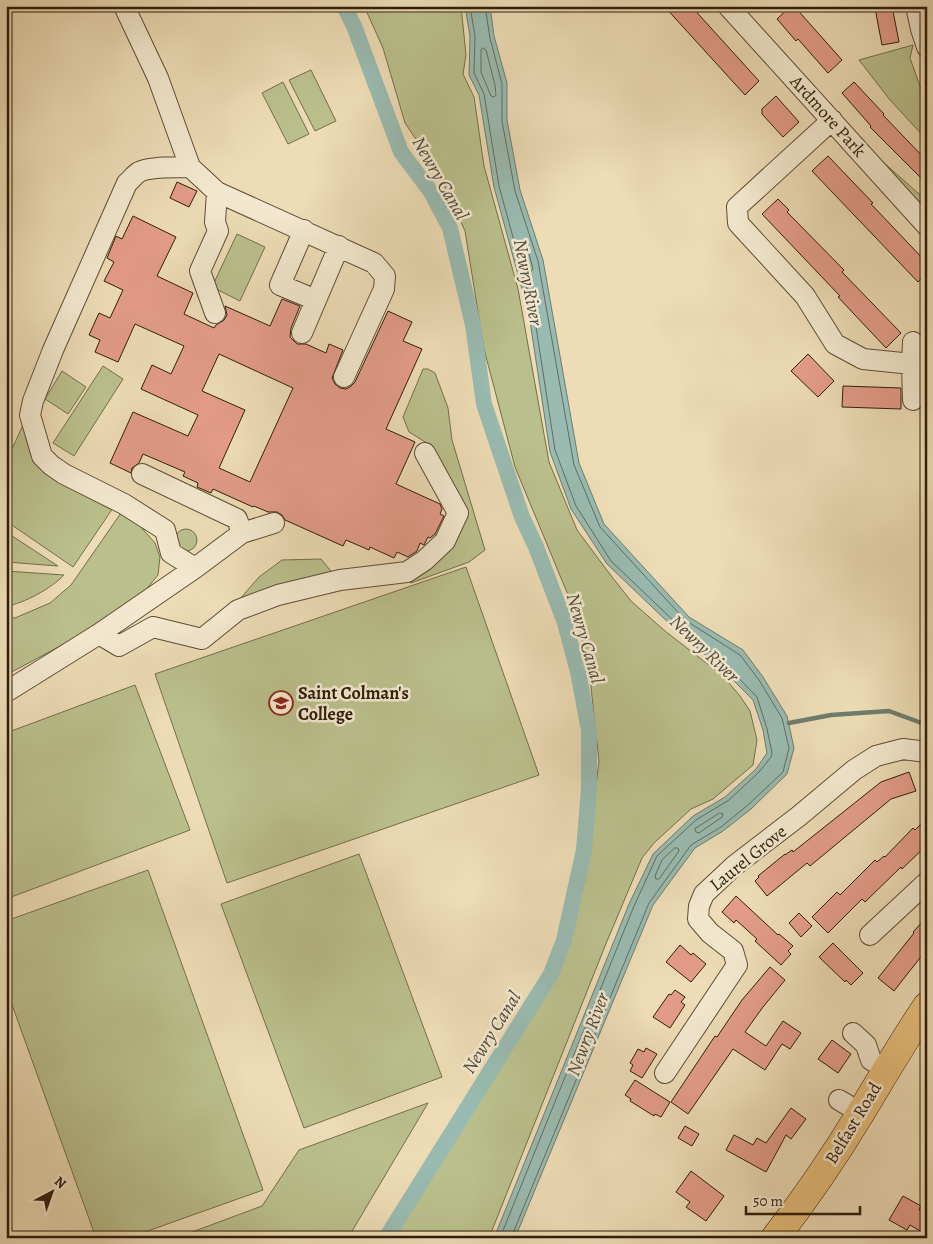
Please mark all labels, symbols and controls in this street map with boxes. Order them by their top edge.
street label: Ardmore Park [784,69,871,162]
water label: Newry Canal [406,132,475,225]
water label: Newry River [507,237,549,329]
water label: Newry Canal [560,590,610,687]
water label: Newry River [664,609,746,689]
place label: Saint Colman's College [298,681,409,726]
school or university icon: Saint Colman's College [268,690,294,716]
street label: Laurel Grove [704,819,792,897]
water label: Newry Canal [456,986,528,1079]
water label: Newry River [560,988,616,1080]
street label: Belfast Road [819,1077,887,1168]
north arrow [28,1166,78,1216]
text: N [50,1172,70,1193]
scale bar [746,1184,859,1216]
text: 50 m [753,1191,783,1211]

